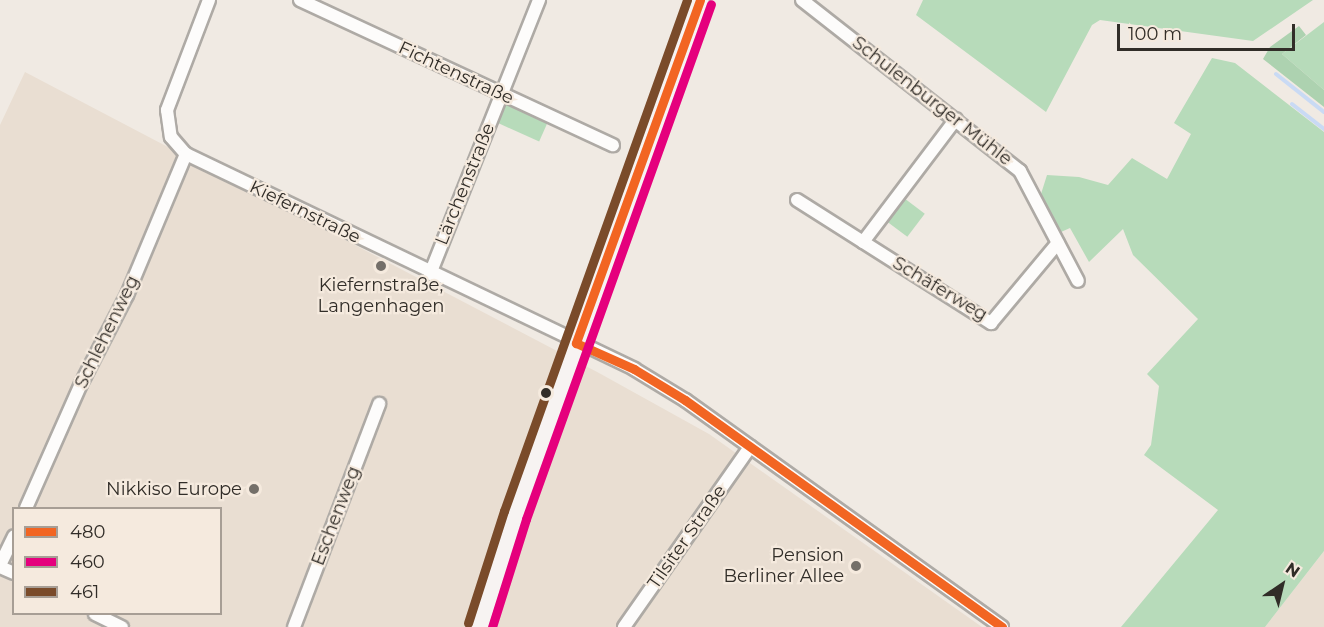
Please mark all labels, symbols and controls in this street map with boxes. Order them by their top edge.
scale bar [1120,12,1298,50]
text: 100 m [1128,23,1182,45]
street label: Schulenburger Mühle [848,32,1016,170]
street label: Fichtenstraße [395,37,517,109]
street label: Lärchenstraße [431,120,499,248]
street label: Kiefernstraße [246,176,364,248]
street label: Schäferweg [889,252,991,326]
marker: Kiefernstraße, Langenhagen [374,259,388,273]
street label: Schlehenweg [70,272,144,392]
place label: Kiefernstraße, Langenhagen [318,275,444,318]
unlabelled marker [540,387,552,399]
street label: Eschenweg [307,463,365,569]
place label: Nikkiso Europe [106,478,242,500]
street label: Tilsiter Straße [643,481,731,593]
marker: Nikkiso Europe [247,482,261,496]
legend [12,507,222,615]
text: 480 [70,521,105,543]
place label: Pension Berliner Allee [723,545,844,588]
text: 460 [70,551,105,573]
north arrow [1252,555,1312,615]
text: N [1282,558,1303,581]
marker: Pension Berliner Allee [849,559,863,573]
text: 461 [70,581,99,603]

